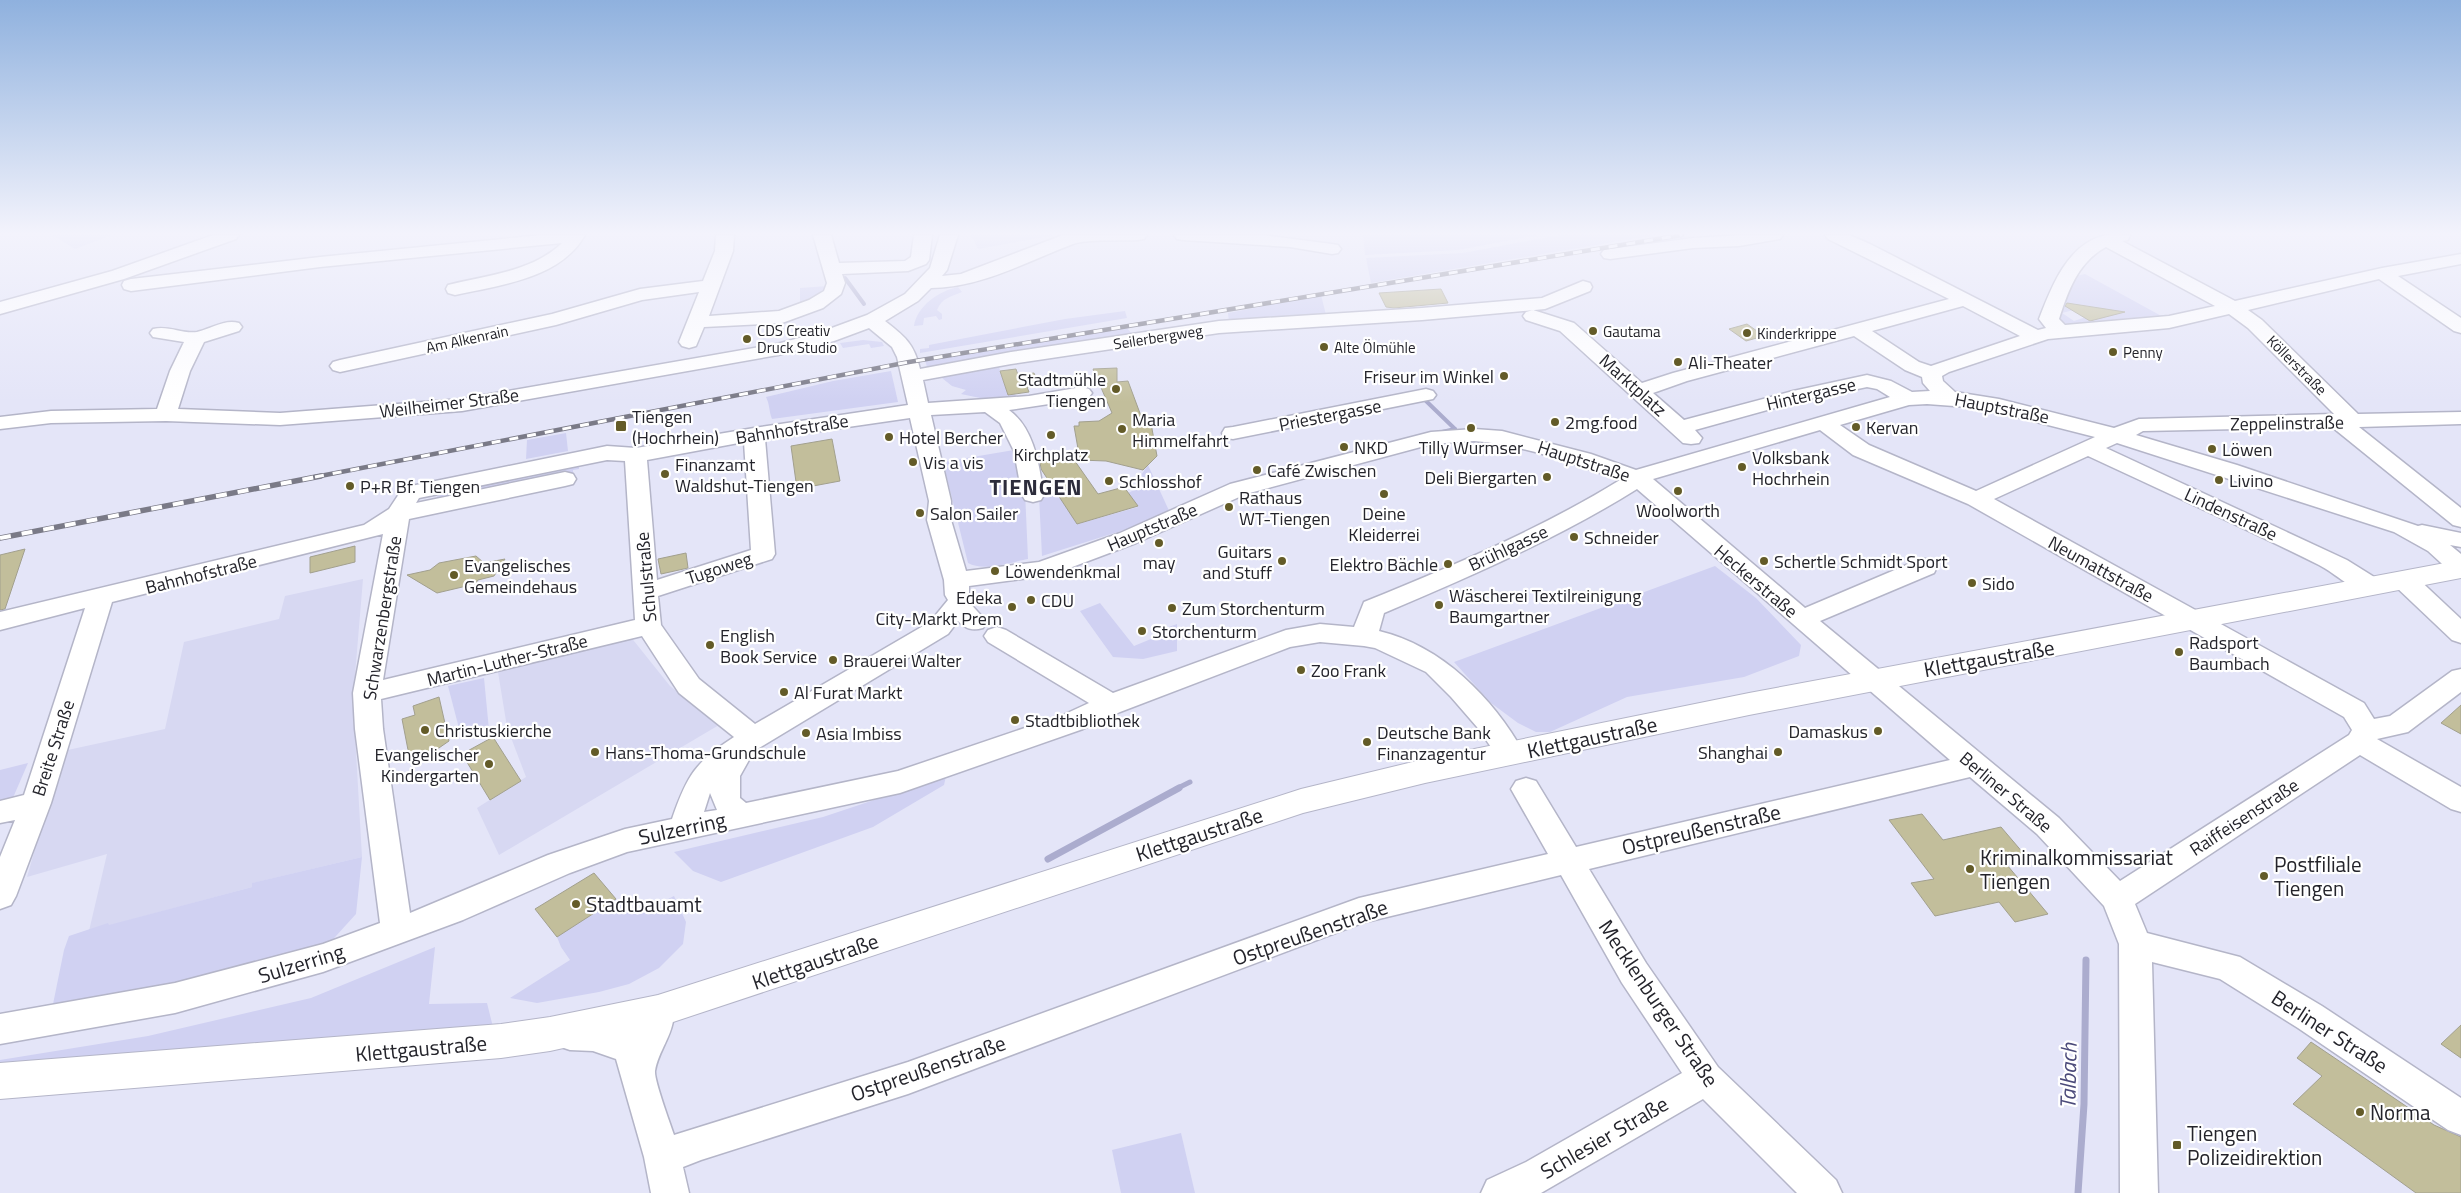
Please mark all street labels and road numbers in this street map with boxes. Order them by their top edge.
street label: Am Alkenrain [424,319,510,359]
street label: Seilerbergweg [1112,319,1205,355]
street label: Köllerstraße [2262,330,2332,400]
street label: Marktplatz [1593,347,1673,423]
street label: Hintergasse [1763,371,1859,417]
street label: Weilheimer Straße [378,381,520,425]
street label: Hauptstraße [1952,386,2052,430]
street label: Priestergasse [1276,392,1384,438]
street label: Bahnhofstraße [734,407,850,451]
street label: Zeppelinstraße [2230,409,2344,437]
street label: Hauptstraße [1534,433,1634,489]
street label: Lindenstraße [2180,481,2282,547]
street label: Hauptstraße [1103,496,1201,558]
street label: Brühlgasse [1464,518,1552,578]
street label: Neumattstraße [2043,529,2159,609]
street label: Schulstraße [629,531,663,623]
street label: Schwarzenbergstraße [356,534,408,702]
street label: Heckerstraße [1708,538,1804,624]
street label: Tugoweg [682,545,756,591]
street label: Bahnhofstraße [142,547,260,601]
street label: Martin-Luther-Straße [424,627,590,693]
street label: Klettgaustraße [1921,631,2057,685]
street label: Breite Straße [25,696,81,800]
street label: Klettgaustraße [1524,708,1660,766]
street label: Berliner Straße [1954,745,2058,839]
street label: Raiffeisenstraße [2184,772,2304,862]
street label: Ostpreußenstraße [1618,795,1784,863]
street label: Klettgaustraße [1131,798,1267,870]
street label: Sulzerring [635,803,729,853]
street label: Ostpreußenstraße [1228,890,1392,974]
street label: Mecklenburger Straße [1591,913,1727,1093]
street label: Klettgaustraße [747,924,883,998]
street label: Sulzerring [254,935,348,991]
street label: Berliner Straße [2265,981,2395,1081]
street label: Klettgaustraße [354,1026,488,1070]
street label: Ostpreußenstraße [846,1026,1010,1110]
street label: Schlesier Straße [1534,1087,1674,1187]

